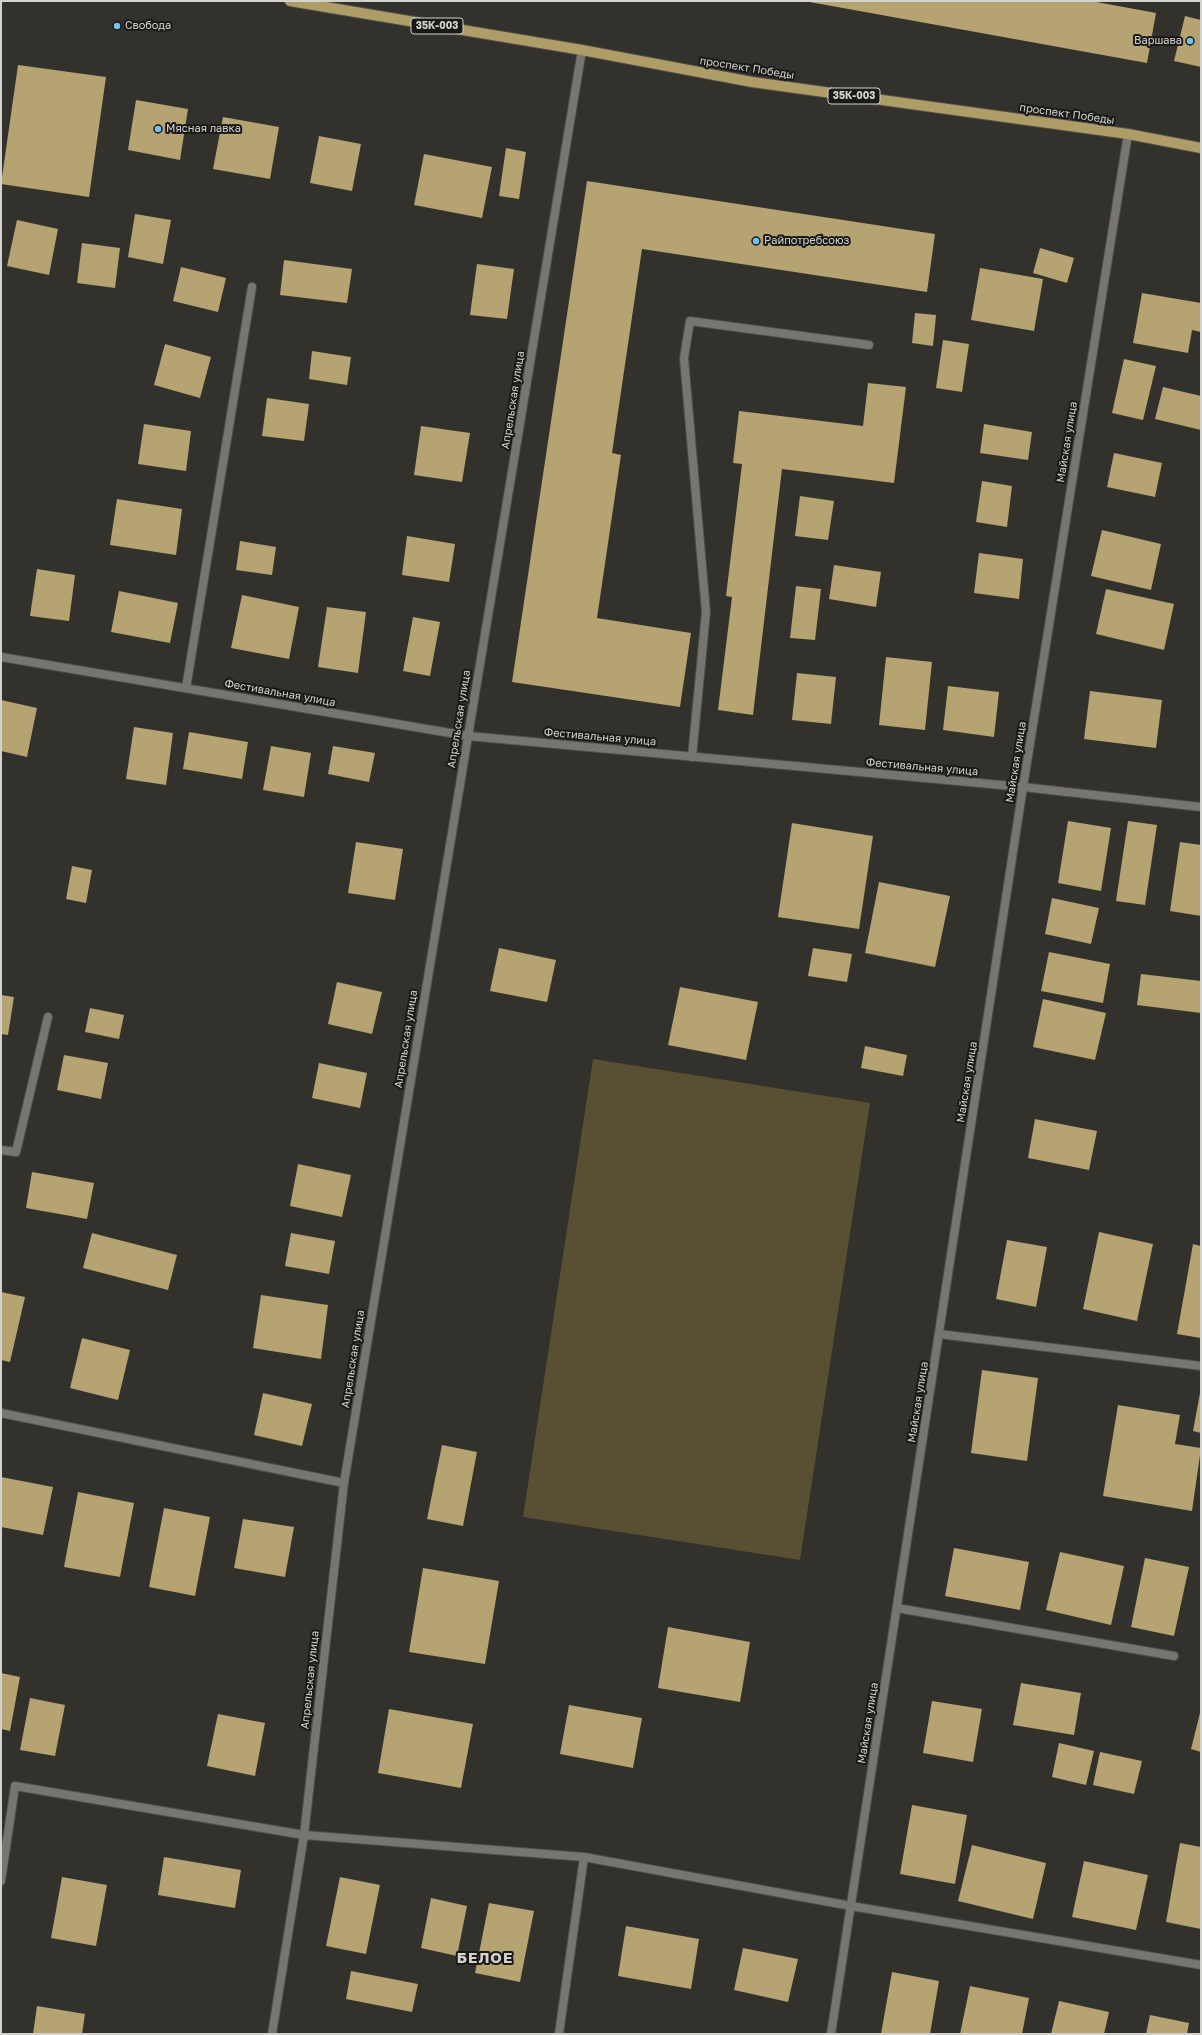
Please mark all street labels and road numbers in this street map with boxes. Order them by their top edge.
road number: 35К-003 [411,18,463,34]
street label: проспект Победы [699,54,795,82]
road number: 35К-003 [828,88,880,104]
street label: проспект Победы [1019,101,1115,127]
street label: Апрельская улица [499,350,527,450]
street label: Майская улица [1054,400,1080,484]
street label: Апрельская улица [445,669,473,769]
street label: Фестивальная улица [223,677,337,709]
street label: Майская улица [1003,720,1029,804]
street label: Фестивальная улица [543,726,657,748]
street label: Фестивальная улица [865,756,979,778]
street label: Апрельская улица [392,989,420,1089]
street label: Майская улица [954,1040,980,1124]
street label: Апрельская улица [339,1309,367,1409]
street label: Майская улица [905,1360,931,1444]
street label: Апрельская улица [298,1630,322,1730]
street label: Майская улица [855,1681,881,1765]

